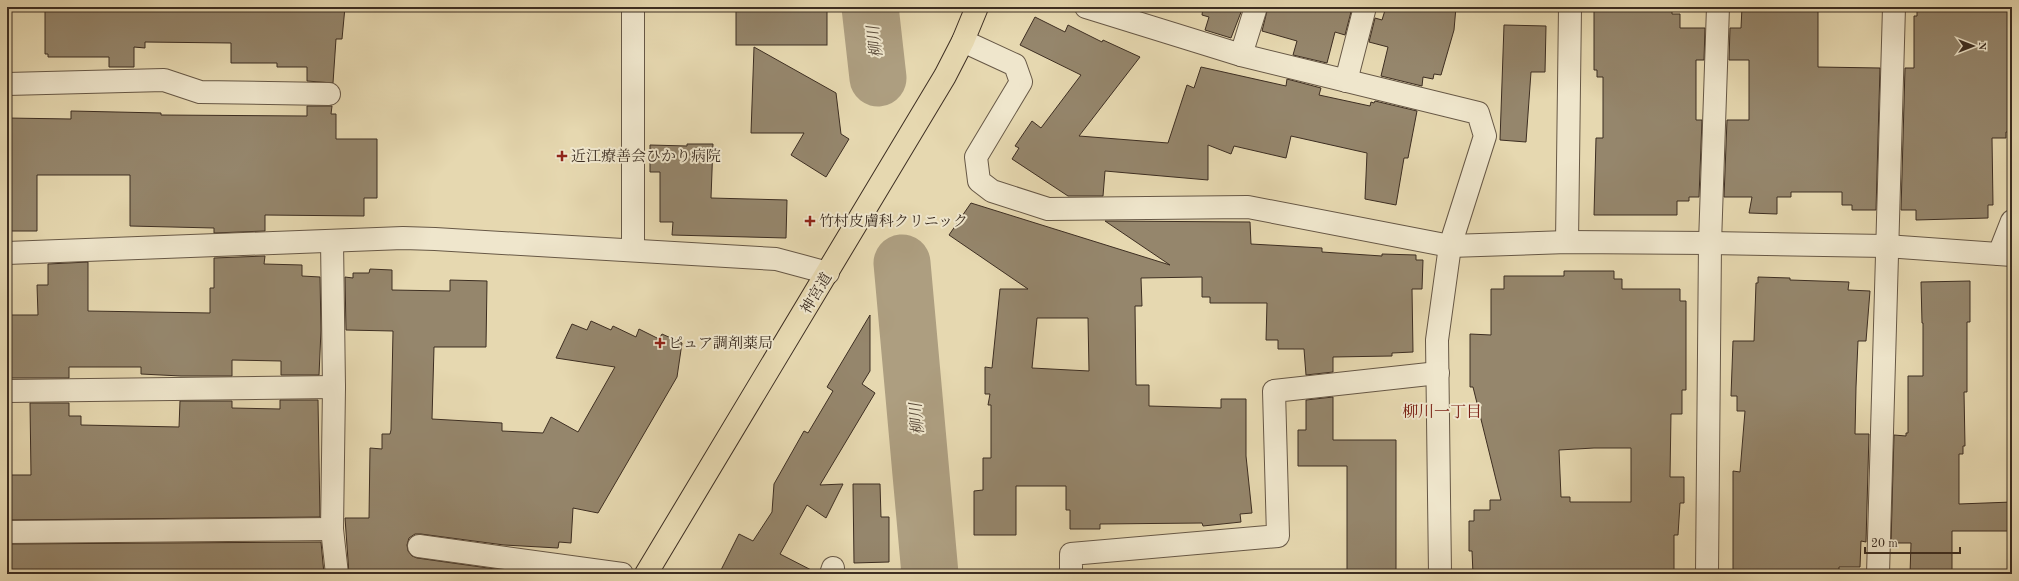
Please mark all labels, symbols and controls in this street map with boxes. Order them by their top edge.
water label: 柳川 [864,23,886,59]
north arrow [1953,26,1993,66]
text: N [1976,42,1987,51]
place label: 近江療善会ひかり病院 [571,148,721,165]
marker: 近江療善会ひかり病院 [556,150,568,162]
place label: 竹村皮膚科クリニック [819,213,968,230]
marker: 竹村皮膚科クリニック [804,215,816,227]
street label: 神宮道 [798,270,835,317]
place label: ピュア調剤薬局 [668,335,773,352]
marker: ピュア調剤薬局 [655,338,665,348]
water label: 柳川 [906,400,927,436]
district label: 柳川一丁目 [1402,403,1482,421]
scale bar [1865,529,1960,555]
text: 20 m [1871,538,1898,550]

